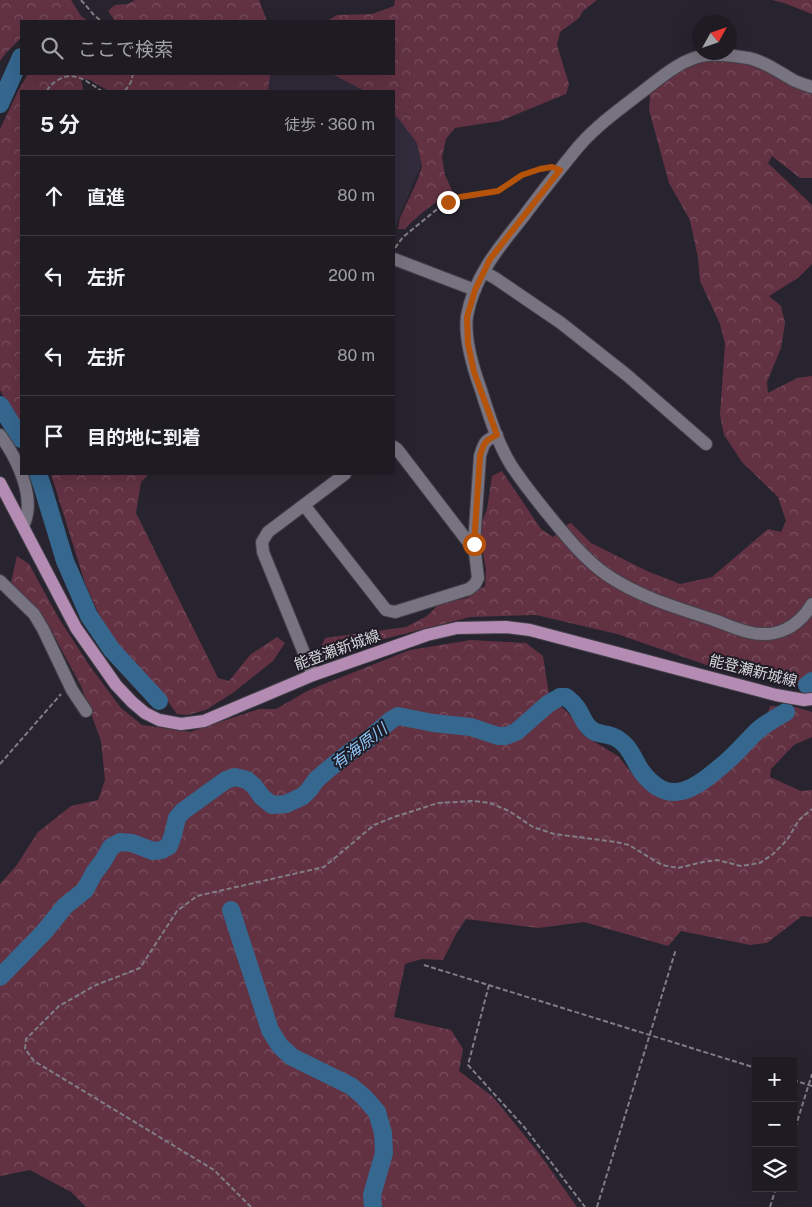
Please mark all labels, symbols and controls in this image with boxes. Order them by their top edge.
north arrow [692,15,737,60]
search box [20,20,395,75]
icon: search [38,34,66,62]
text: ここで検索 [78,38,173,60]
text: 5 分 [40,112,80,137]
text: 徒歩 · 360 m [284,115,375,134]
icon: ahead [40,182,68,210]
text: 直進 [87,186,125,208]
text: 80 m [337,186,375,205]
route end [437,191,460,214]
icon: left [40,262,68,290]
text: 左折 [87,266,125,288]
text: 200 m [328,266,375,285]
icon: left [40,342,68,370]
text: 左折 [87,346,125,368]
text: 80 m [337,346,375,365]
icon: arrive [40,422,68,450]
text: 目的地に到着 [87,426,201,448]
route start [463,533,486,556]
street label: 能登瀬新城線 [292,626,382,673]
street label: 能登瀬新城線 [707,651,799,690]
water label: 有海原川 [328,718,392,773]
map controls [752,1057,797,1192]
button: + [752,1057,797,1102]
button: − [752,1102,797,1147]
button: layers [752,1147,797,1192]

